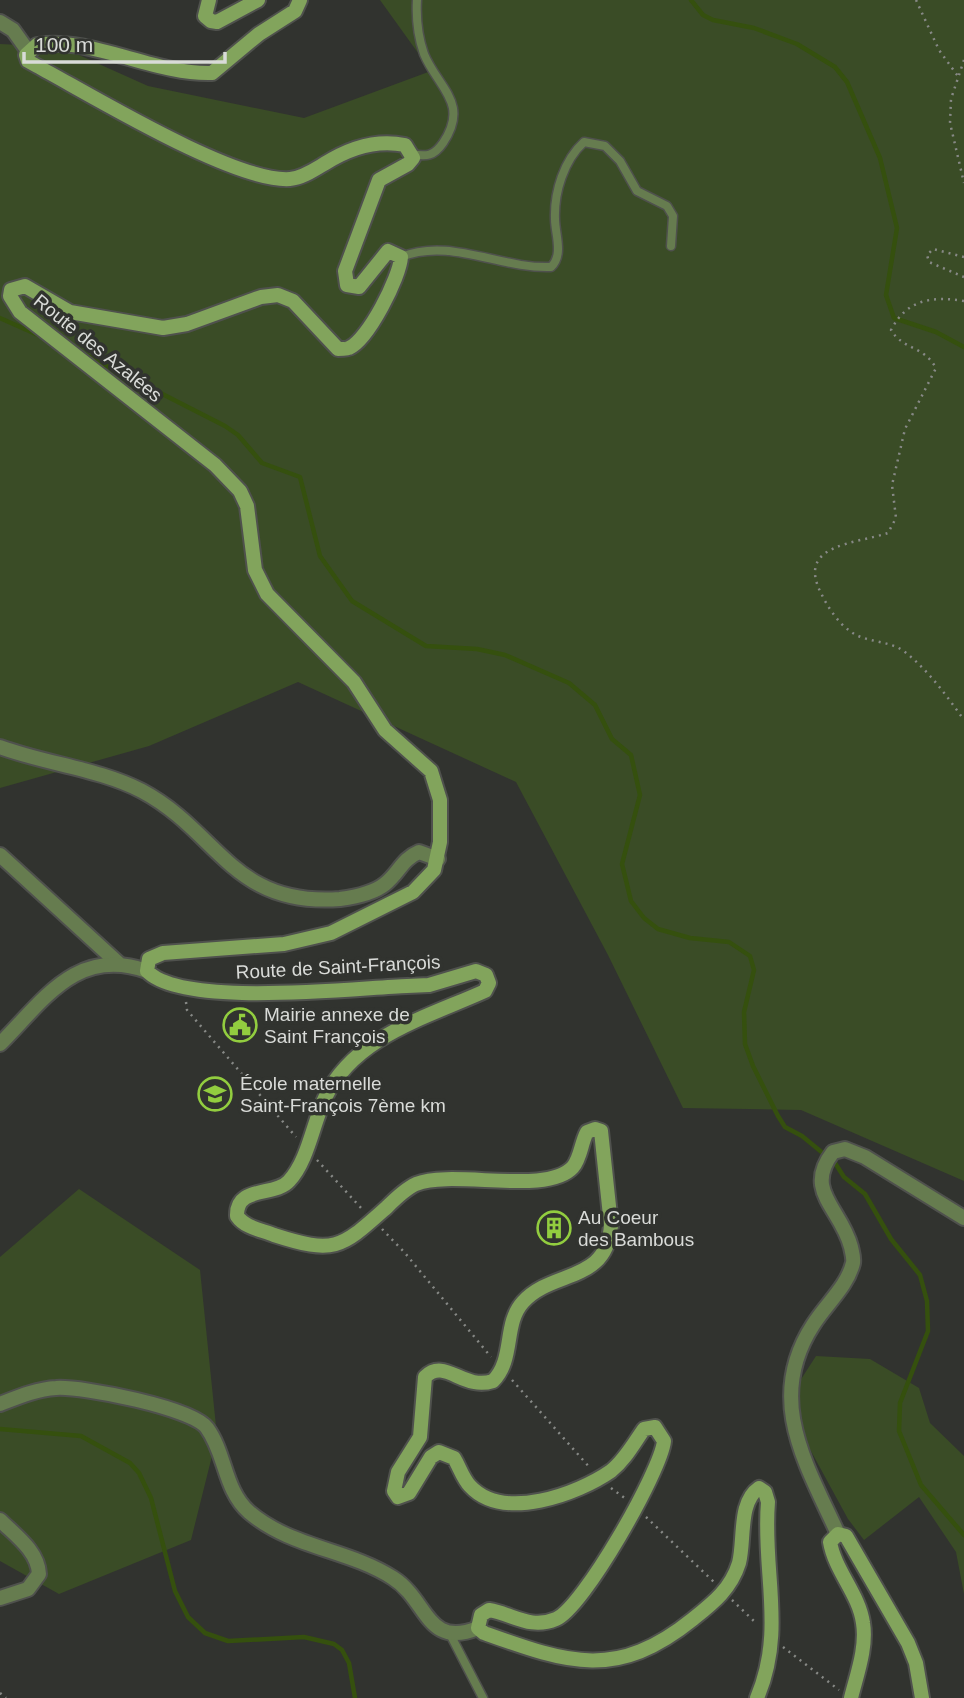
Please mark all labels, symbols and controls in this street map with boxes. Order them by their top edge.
scale bar [24,21,226,65]
text: 100 m [35,33,93,56]
street label: Route des Azalées [30,290,166,406]
street label: Route de Saint-François [235,951,441,983]
place label: Mairie annexe de Saint François [264,1004,410,1047]
public building icon: Mairie annexe de Saint François [221,1006,259,1044]
place label: École maternelle Saint-François 7ème km [240,1073,446,1116]
school or university icon: École maternelle Saint-François 7ème km [196,1075,234,1113]
place label: Au Coeur des Bambous [578,1207,694,1250]
building icon: Au Coeur des Bambous [535,1209,573,1247]

